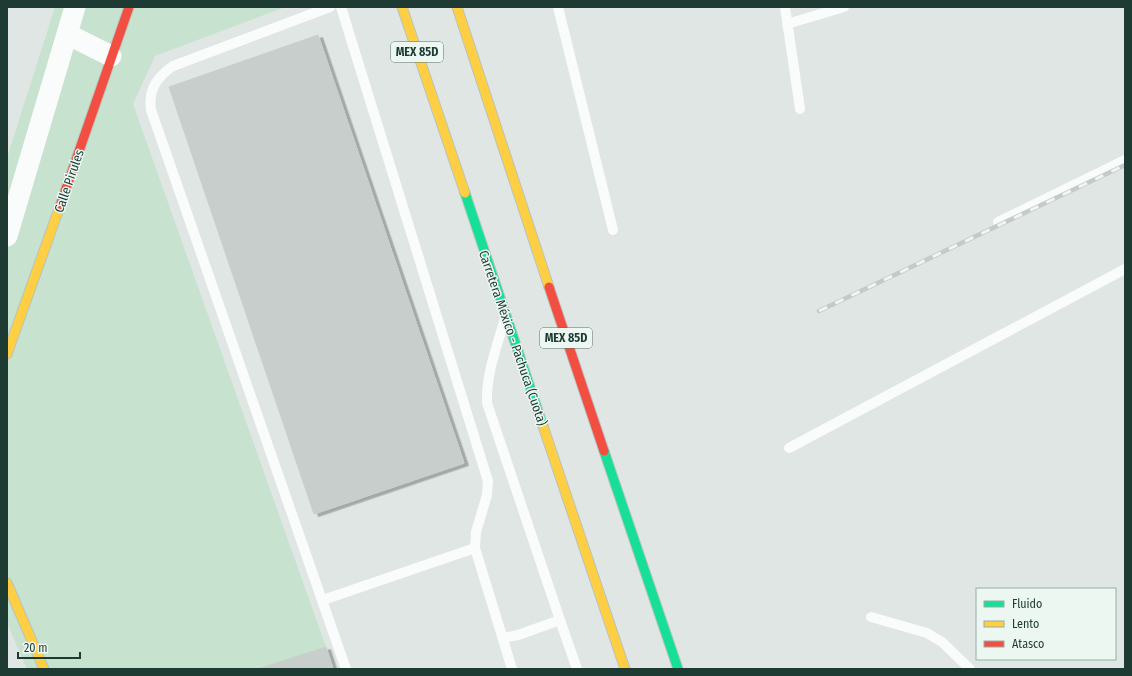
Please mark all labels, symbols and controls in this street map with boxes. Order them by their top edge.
road number: MEX 85D [391,42,443,62]
street label: Calle Pirules [51,147,87,215]
street label: Carretera México - Pachuca (Cuota) [476,248,550,428]
road number: MEX 85D [540,328,592,348]
legend [976,588,1116,660]
text: Fluido [1012,597,1042,611]
text: Lento [1012,617,1039,631]
scale bar [18,634,80,660]
text: Atasco [1012,637,1044,651]
text: 20 m [24,641,48,655]

